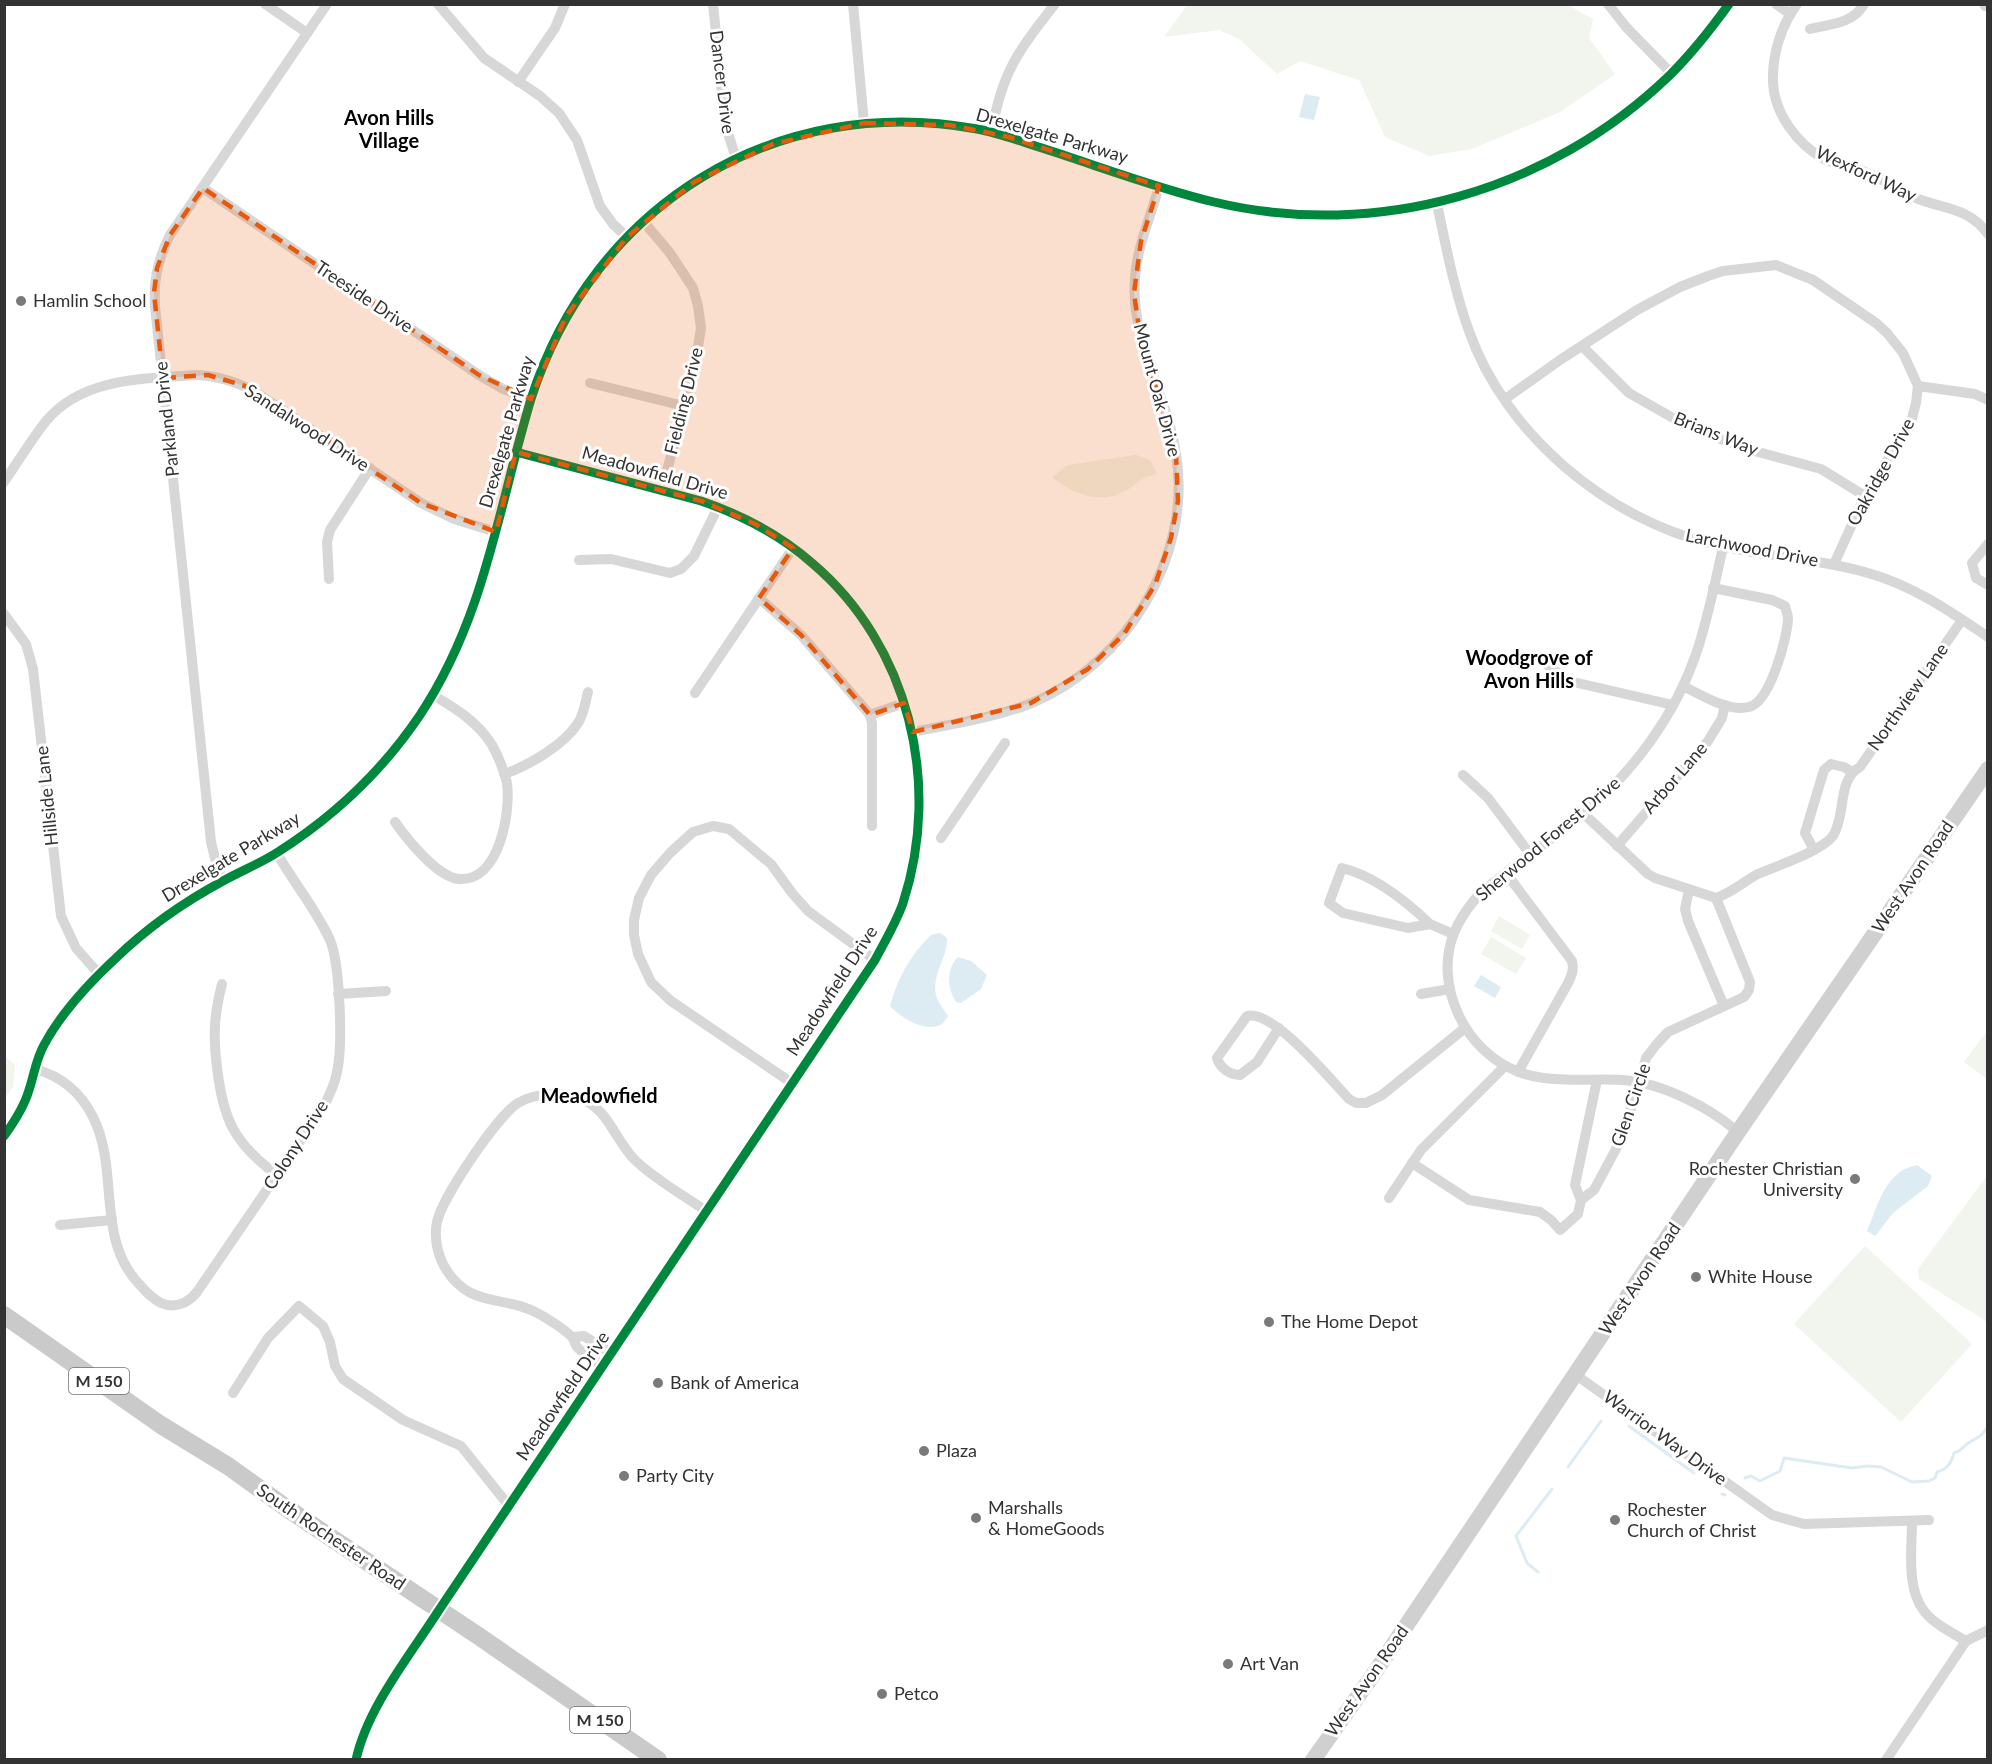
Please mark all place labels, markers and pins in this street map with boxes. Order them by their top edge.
place label: Hamlin School [33,289,146,311]
marker: Hamlin School [14,294,28,308]
place label: Rochester Christian University [1689,1157,1844,1200]
marker: Rochester Christian University [1848,1172,1862,1186]
place label: White House [1708,1265,1812,1287]
marker: White House [1689,1270,1703,1284]
place label: The Home Depot [1281,1310,1418,1332]
marker: The Home Depot [1262,1315,1276,1329]
place label: Bank of America [670,1371,799,1393]
marker: Bank of America [651,1376,665,1390]
place label: Plaza [936,1439,977,1461]
marker: Plaza [917,1444,931,1458]
place label: Party City [636,1464,715,1486]
marker: Party City [617,1469,631,1483]
place label: Marshalls & HomeGoods [988,1496,1105,1539]
place label: Rochester Church of Christ [1627,1498,1757,1541]
marker: Marshalls & HomeGoods [969,1511,983,1525]
marker: Rochester Church of Christ [1608,1513,1622,1527]
place label: Art Van [1240,1652,1299,1674]
marker: Art Van [1221,1657,1235,1671]
place label: Petco [894,1682,939,1704]
marker: Petco [875,1687,889,1701]

